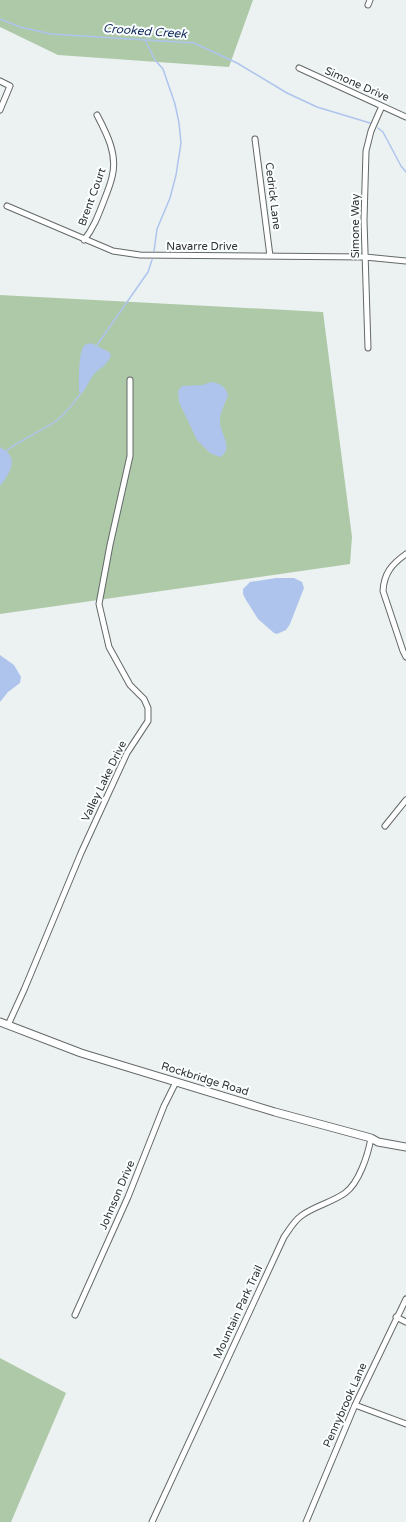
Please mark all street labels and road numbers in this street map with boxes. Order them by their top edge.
street label: Simone Drive [323,64,391,104]
street label: Cedrick Lane [262,162,284,230]
street label: Brent Court [76,166,108,228]
street label: Simone Way [349,194,362,258]
street label: Navarre Drive [166,240,238,253]
street label: Valley Lake Drive [79,738,129,824]
street label: Rockbridge Road [160,1059,250,1099]
street label: Johnson Drive [97,1158,137,1232]
street label: Mountain Park Trail [211,1263,265,1361]
street label: Pennybrook Lane [320,1361,370,1449]

